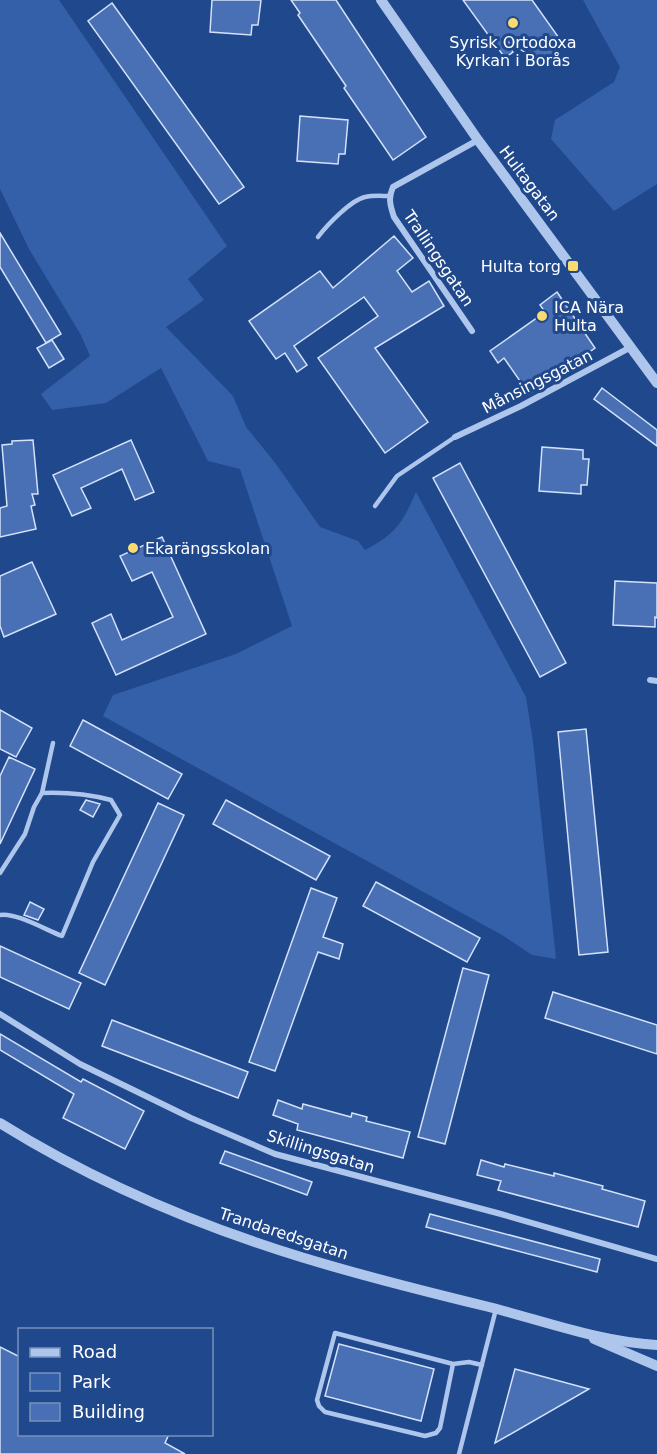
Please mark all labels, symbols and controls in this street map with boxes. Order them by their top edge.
marker: Syrisk Ortodoxa Kyrkan i Borås [506,16,520,30]
place label: Syrisk Ortodoxa Kyrkan i Borås [449,33,577,70]
street label: Hultagatan [495,142,564,225]
street label: Trallingsgatan [399,206,478,310]
place label: Hulta torg [481,257,561,276]
marker: Hulta torg [566,259,580,273]
place label: ICA Nära Hulta [554,298,624,335]
marker: ICA Nära Hulta [535,309,549,323]
street label: Månsingsgatan [479,345,596,417]
place label: Ekarängsskolan [145,539,270,558]
marker: Ekarängsskolan [126,541,140,555]
street label: Skillingsgatan [265,1126,377,1177]
street label: Trandaredsgatan [216,1203,351,1263]
legend [18,1328,213,1436]
text: Road [72,1341,117,1362]
text: Park [72,1371,111,1392]
text: Building [72,1401,145,1422]

